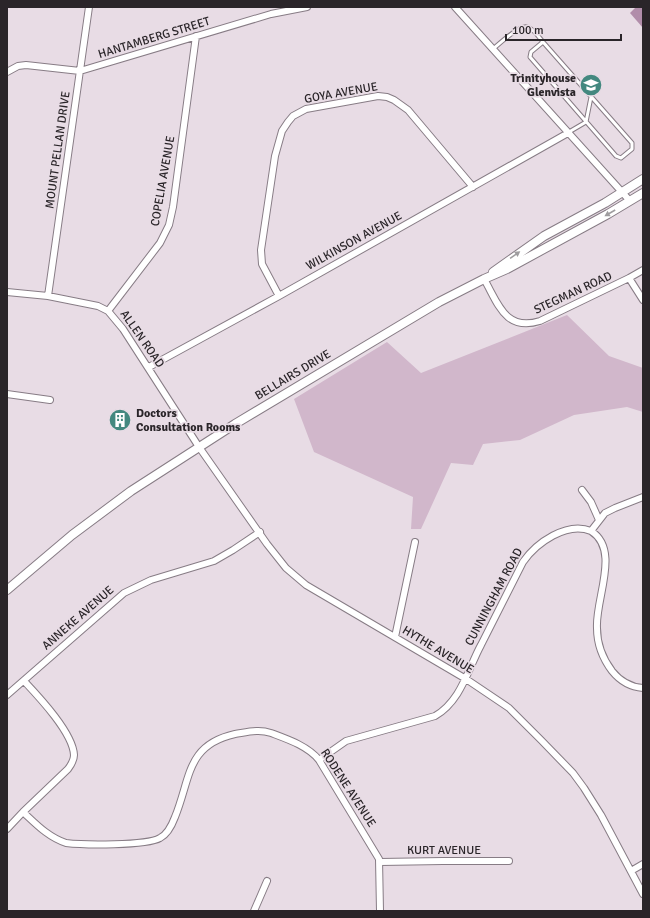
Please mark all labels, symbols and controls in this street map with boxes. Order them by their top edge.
street label: HANTAMBERG STREET [96,14,212,62]
scale bar [506,16,621,42]
text: 100 m [512,23,544,38]
place label: Trinityhouse Glenvista [511,71,576,100]
school or university icon: Trinityhouse Glenvista [578,72,604,98]
street label: GOYA AVENUE [303,79,379,107]
street label: MOUNT PELLAN DRIVE [42,90,74,210]
street label: COPELIA AVENUE [148,134,178,227]
street label: WILKINSON AVENUE [303,208,405,274]
one-way arrow [605,209,615,217]
one-way arrow [510,251,521,259]
street label: STEGMAN ROAD [532,268,615,318]
street label: ALLEN ROAD [117,307,168,371]
street label: BELLAIRS DRIVE [252,346,334,404]
place label: Doctors Consultation Rooms [136,406,241,435]
building icon: Doctors Consultation Rooms [107,407,133,433]
street label: CUNNINGHAM ROAD [462,545,526,648]
street label: ANNEKE AVENUE [39,583,117,653]
street label: HYTHE AVENUE [399,623,477,677]
street label: RODENE AVENUE [317,746,379,830]
street label: KURT AVENUE [407,843,481,858]

